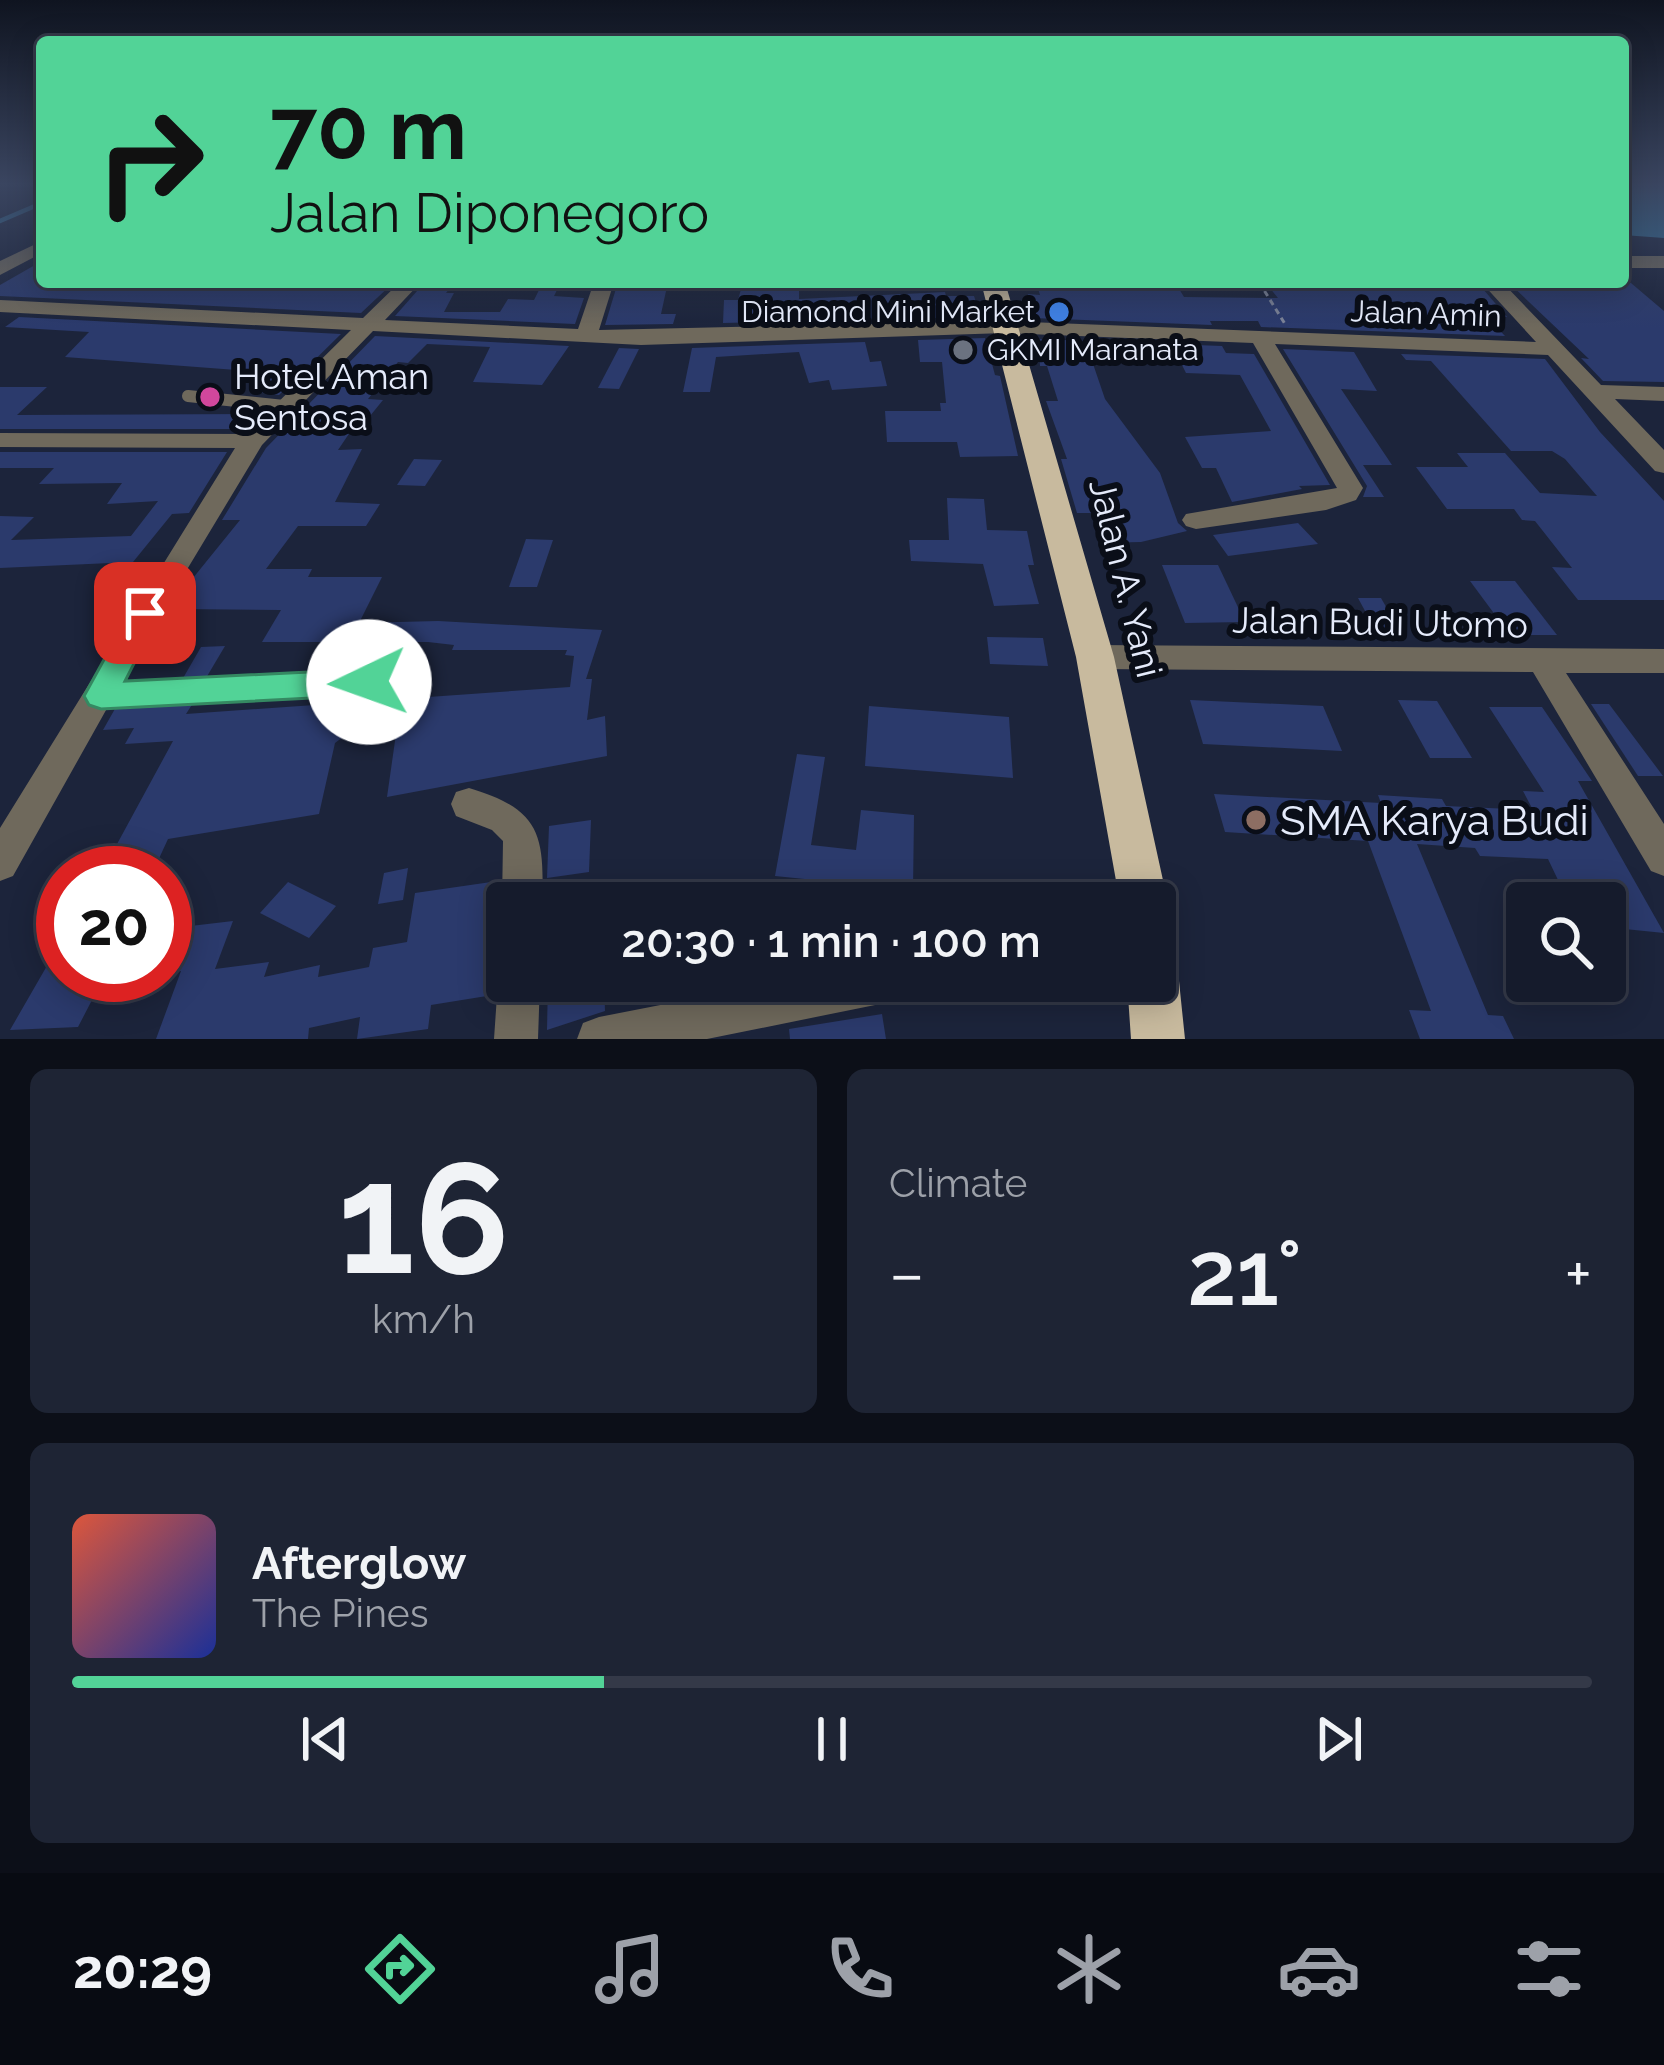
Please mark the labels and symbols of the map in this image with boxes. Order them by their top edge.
street label: Jalan Amin [1350,293,1502,334]
place label: Diamond Mini Market [741,294,1035,329]
marker: Diamond Mini Market [1046,299,1072,325]
place label: GKMI Maranata [987,332,1199,367]
marker: GKMI Maranata [950,337,976,363]
place label: Hotel Aman Sentosa [234,355,429,438]
marker: Hotel Aman Sentosa [197,384,223,410]
street label: Jalan A. Yani [1081,475,1171,681]
pin [94,562,196,664]
street label: Jalan Budi Utomo [1232,598,1528,646]
position arrow [306,619,432,745]
place label: SMA Karya Budi [1280,796,1589,845]
marker: SMA Karya Budi [1243,807,1269,833]
speed limit sign: 20 [36,846,192,1002]

